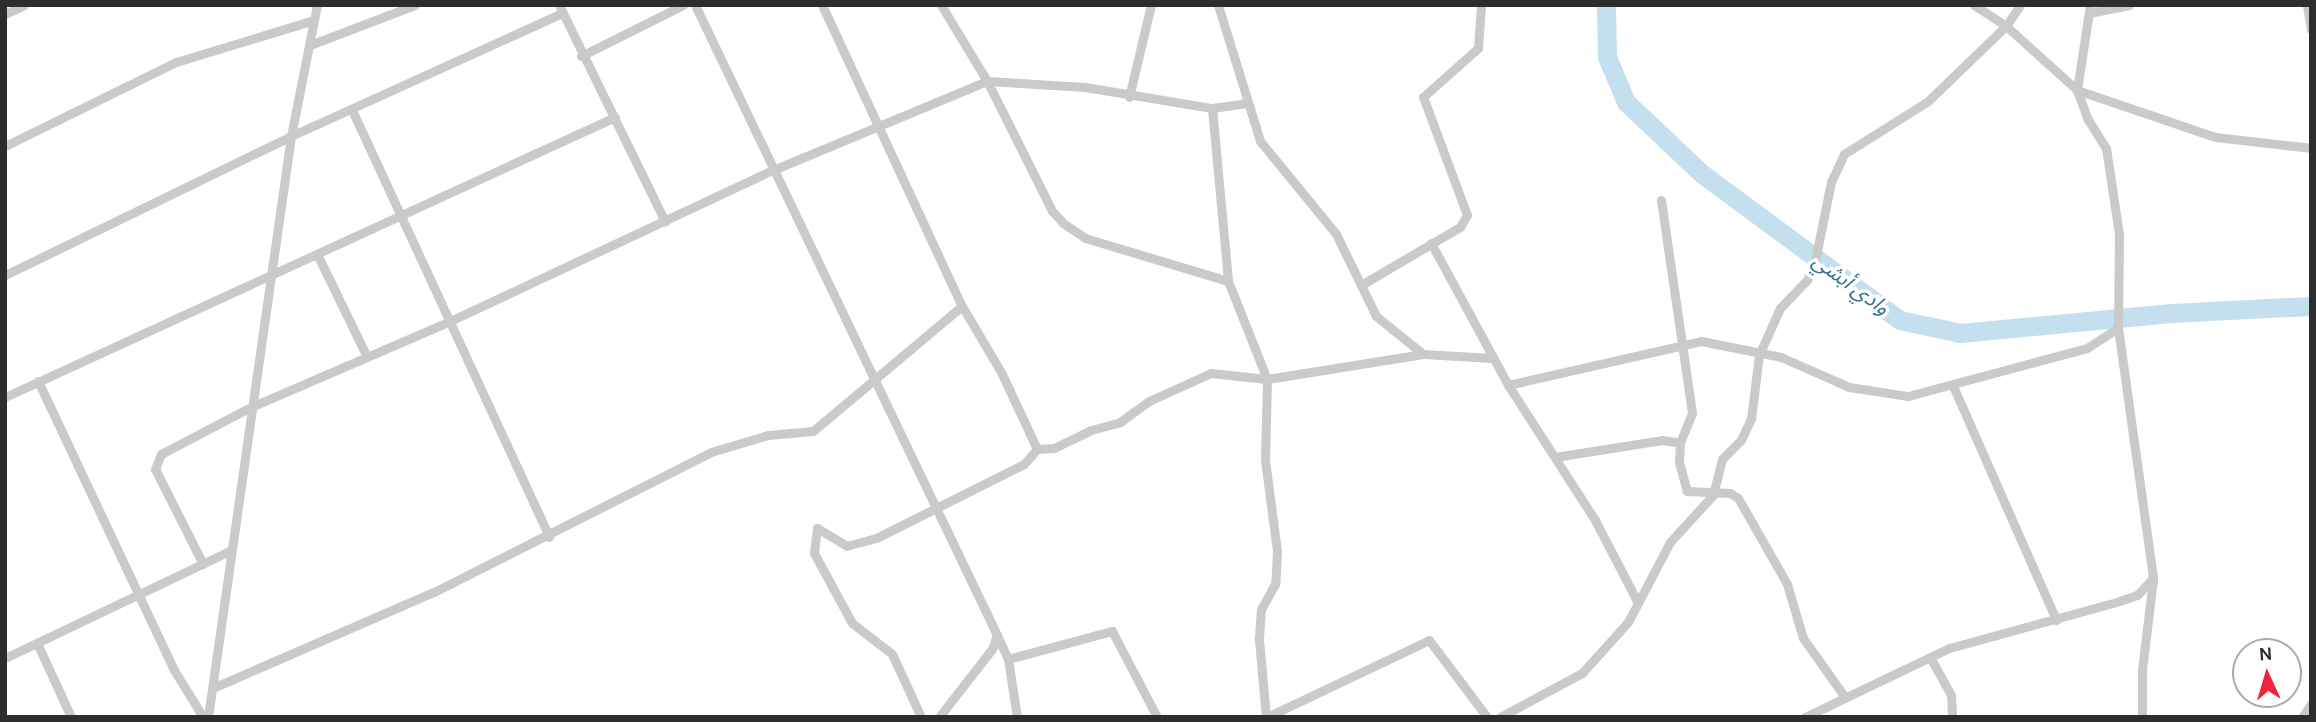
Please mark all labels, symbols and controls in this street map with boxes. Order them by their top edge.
water label: وادي أبشي [1808,248,1894,320]
north arrow [2232,638,2302,708]
text: N [2258,643,2273,665]

